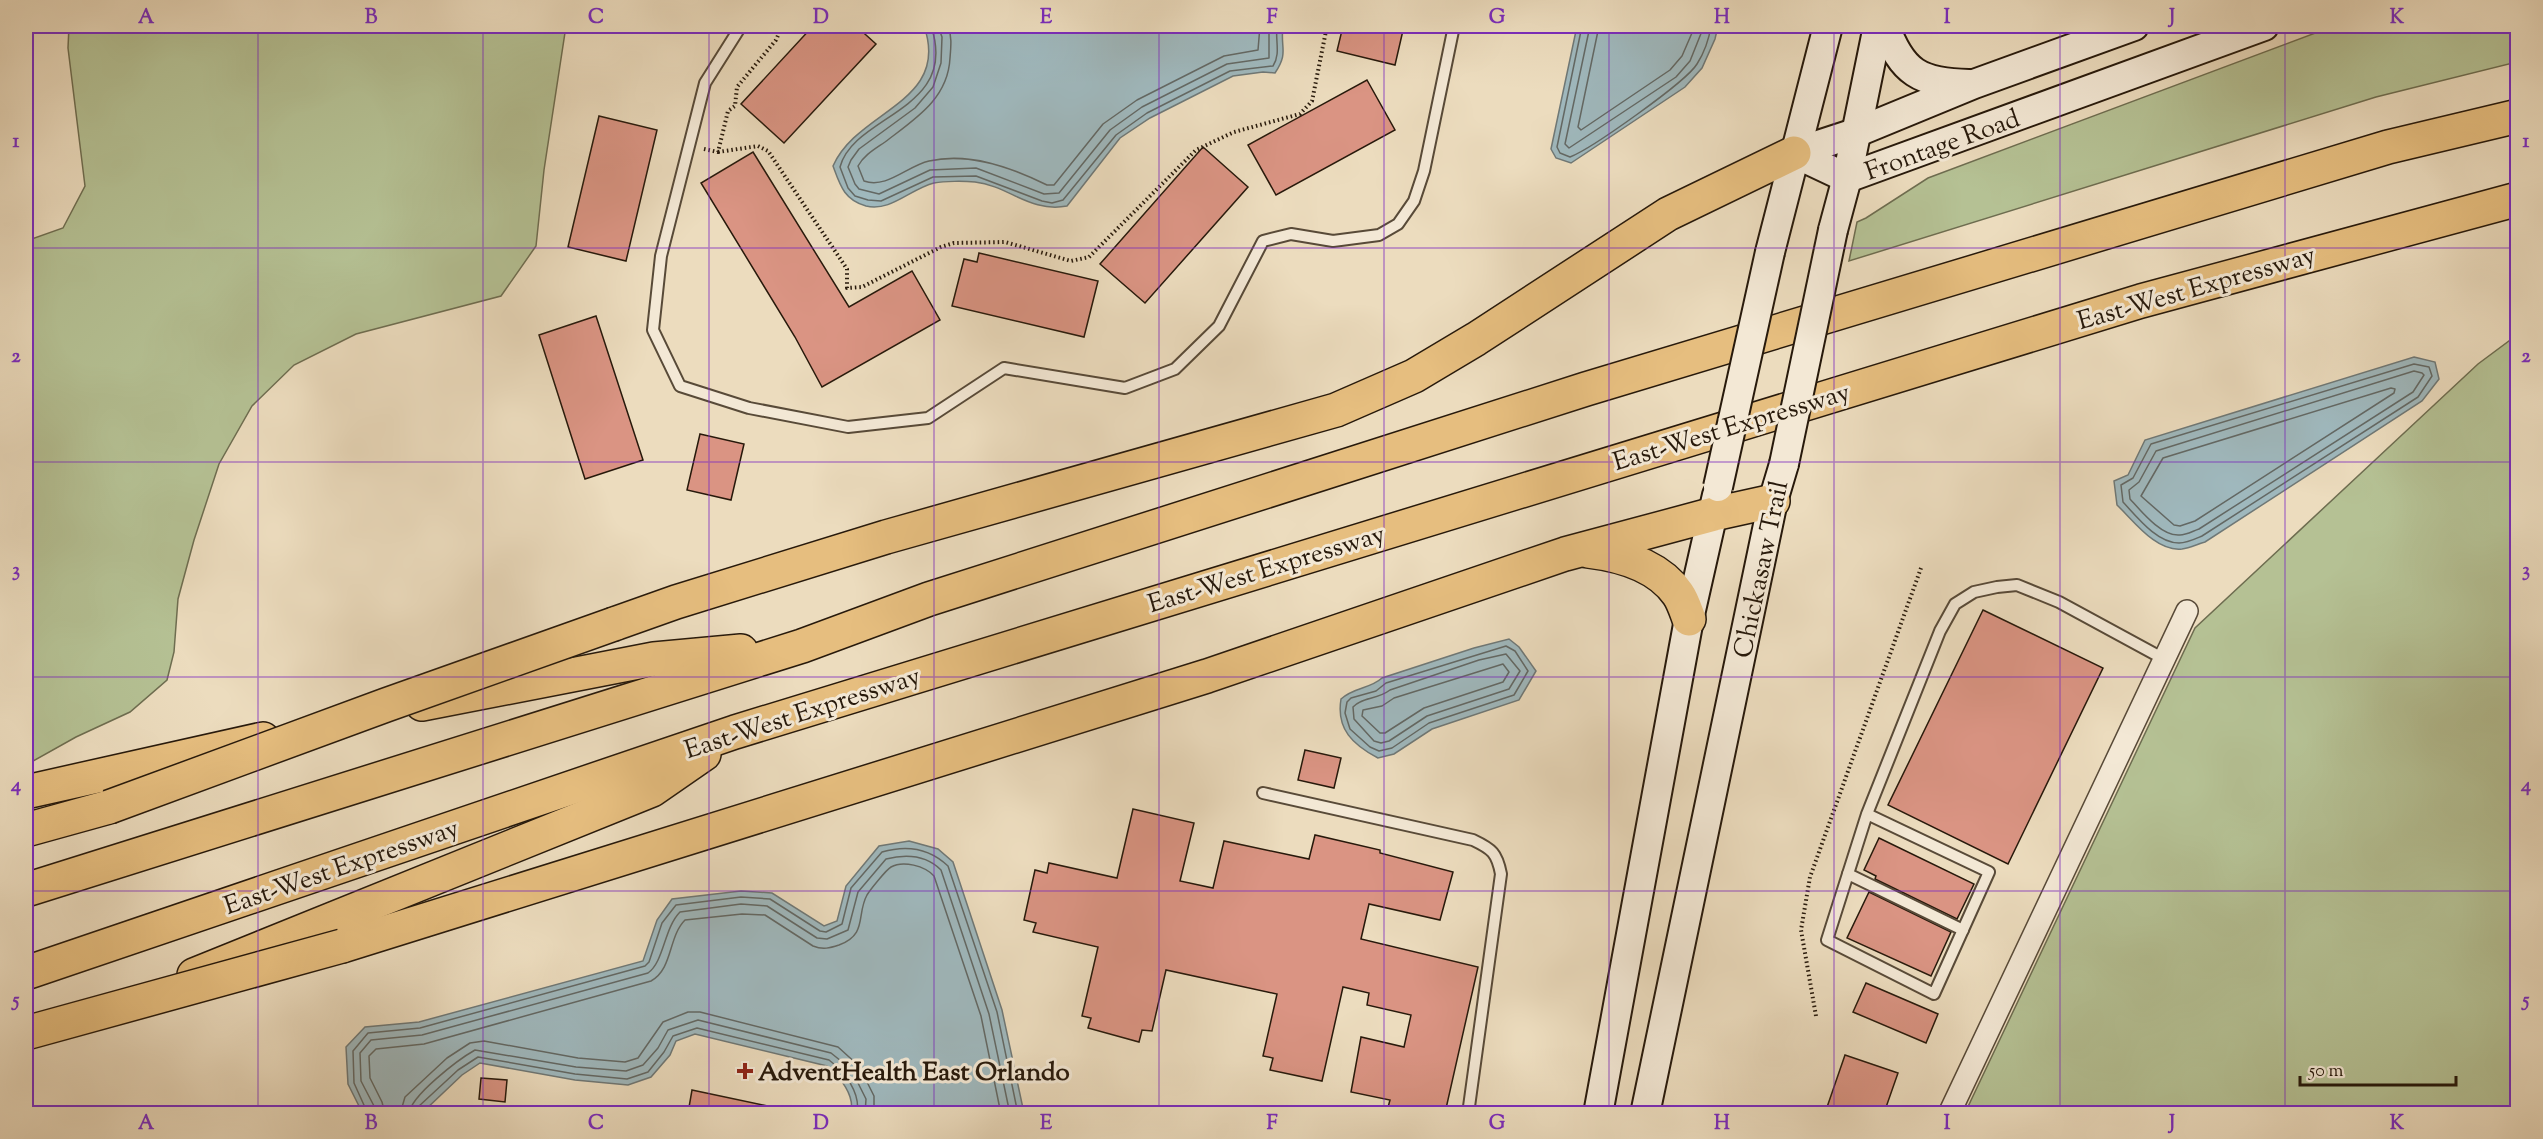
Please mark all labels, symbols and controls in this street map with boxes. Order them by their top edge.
text: A [138,4,155,33]
text: B [365,4,378,33]
text: C [588,4,604,33]
text: D [813,4,829,33]
text: E [1040,4,1053,33]
text: F [1266,4,1278,33]
text: G [1489,4,1506,33]
text: H [1714,4,1730,33]
text: I [1944,4,1951,33]
text: J [2167,4,2175,33]
text: K [2390,4,2405,33]
street label: Frontage Road [1860,101,2026,191]
text: 1 [13,128,20,157]
text: 1 [2523,128,2530,157]
street label: East-West Expressway [2073,238,2320,341]
text: 2 [11,343,21,372]
text: 2 [2521,343,2531,372]
street label: East-West Expressway [1609,375,1855,482]
street label: Chickasaw Trail [1726,477,1799,662]
street label: East-West Expressway [1144,517,1390,624]
text: 3 [12,557,20,586]
text: 3 [2522,557,2530,586]
street label: East-West Expressway [680,659,926,770]
text: 4 [10,772,21,801]
text: 4 [2520,772,2531,801]
street label: East-West Expressway [219,811,464,926]
text: 5 [11,987,20,1016]
text: 5 [2521,987,2530,1016]
scale bar [2300,1049,2456,1087]
place label: AdventHealth East Orlando [758,1055,1070,1092]
text: 50 m [2308,1059,2344,1085]
marker: AdventHealth East Orlando [736,1062,754,1080]
text: A [138,1110,155,1139]
text: B [365,1110,378,1139]
text: C [588,1110,604,1139]
text: D [813,1110,829,1139]
text: E [1040,1110,1053,1139]
text: F [1266,1110,1278,1139]
text: G [1489,1110,1506,1139]
text: H [1714,1110,1730,1139]
text: I [1944,1110,1951,1139]
text: J [2167,1110,2175,1139]
text: K [2390,1110,2405,1139]

